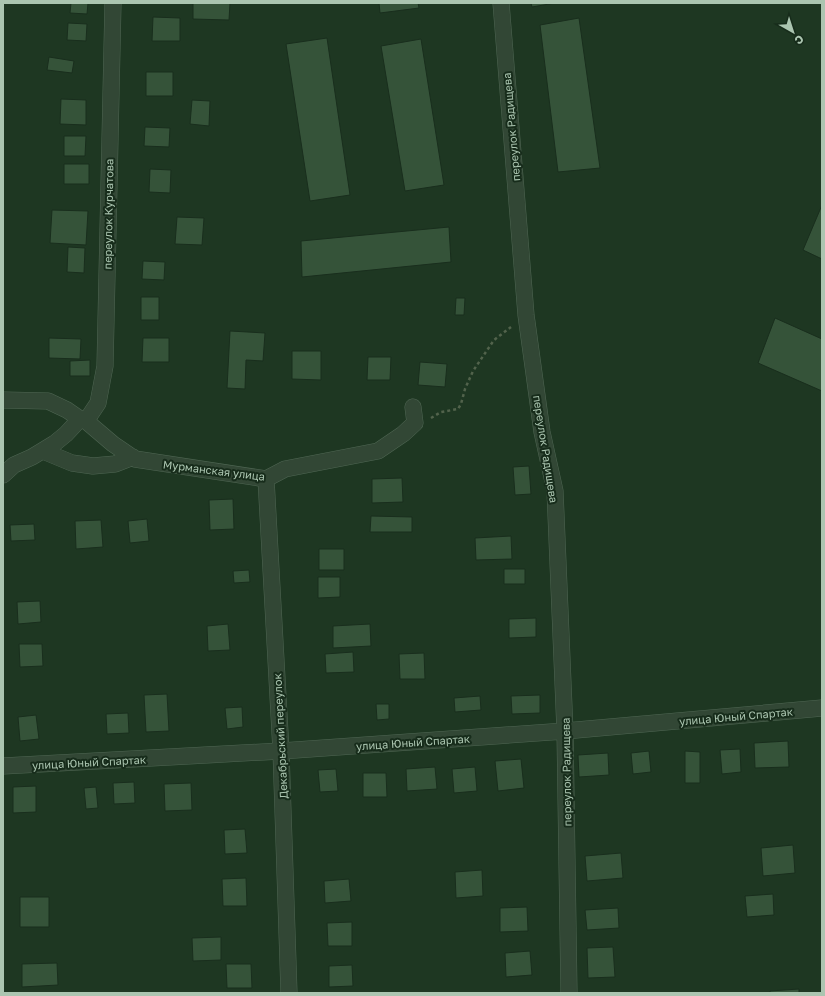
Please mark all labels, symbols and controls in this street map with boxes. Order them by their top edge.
north arrow [773,12,813,52]
text: С [792,33,807,48]
street label: переулок Радищева [500,72,522,182]
street label: переулок Курчатова [101,159,115,269]
street label: переулок Радищева [531,394,561,504]
street label: Мурманская улица [162,457,266,483]
street label: Декабрьский переулок [270,672,290,799]
street label: улица Юный Спартак [679,704,794,727]
street label: переулок Радищева [559,717,573,827]
street label: улица Юный Спартак [356,731,471,752]
street label: улица Юный Спартак [32,752,147,771]

